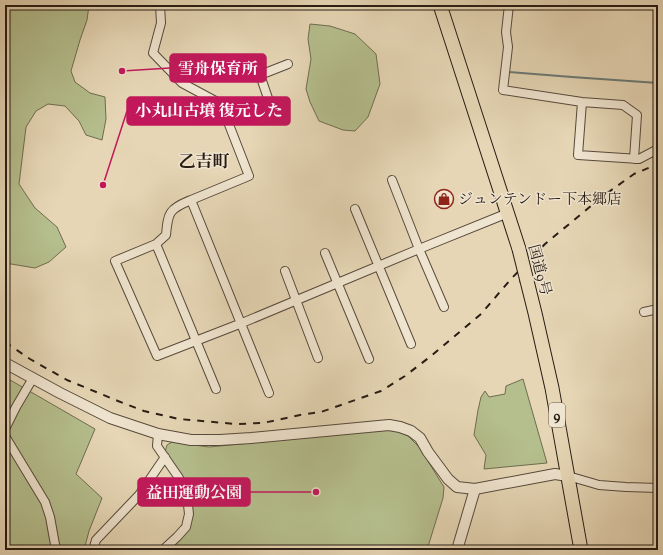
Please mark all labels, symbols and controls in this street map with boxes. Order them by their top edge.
callout: 雪舟保育所 [170,54,266,82]
text: 雪舟保育所 [178,59,258,82]
callout: 小丸山古墳 復元した [127,97,290,125]
text: 小丸山古墳 復元した [135,101,283,124]
district label: 乙吉町 [179,151,230,175]
shop icon: ジュンテンドー下本郷店 [433,188,455,210]
place label: ジュンテンドー下本郷店 [458,190,622,211]
street label: 国道9号 [522,242,555,298]
road number: 9 [549,403,565,427]
callout: 益田運動公園 [138,478,250,506]
text: 益田運動公園 [146,483,242,506]

